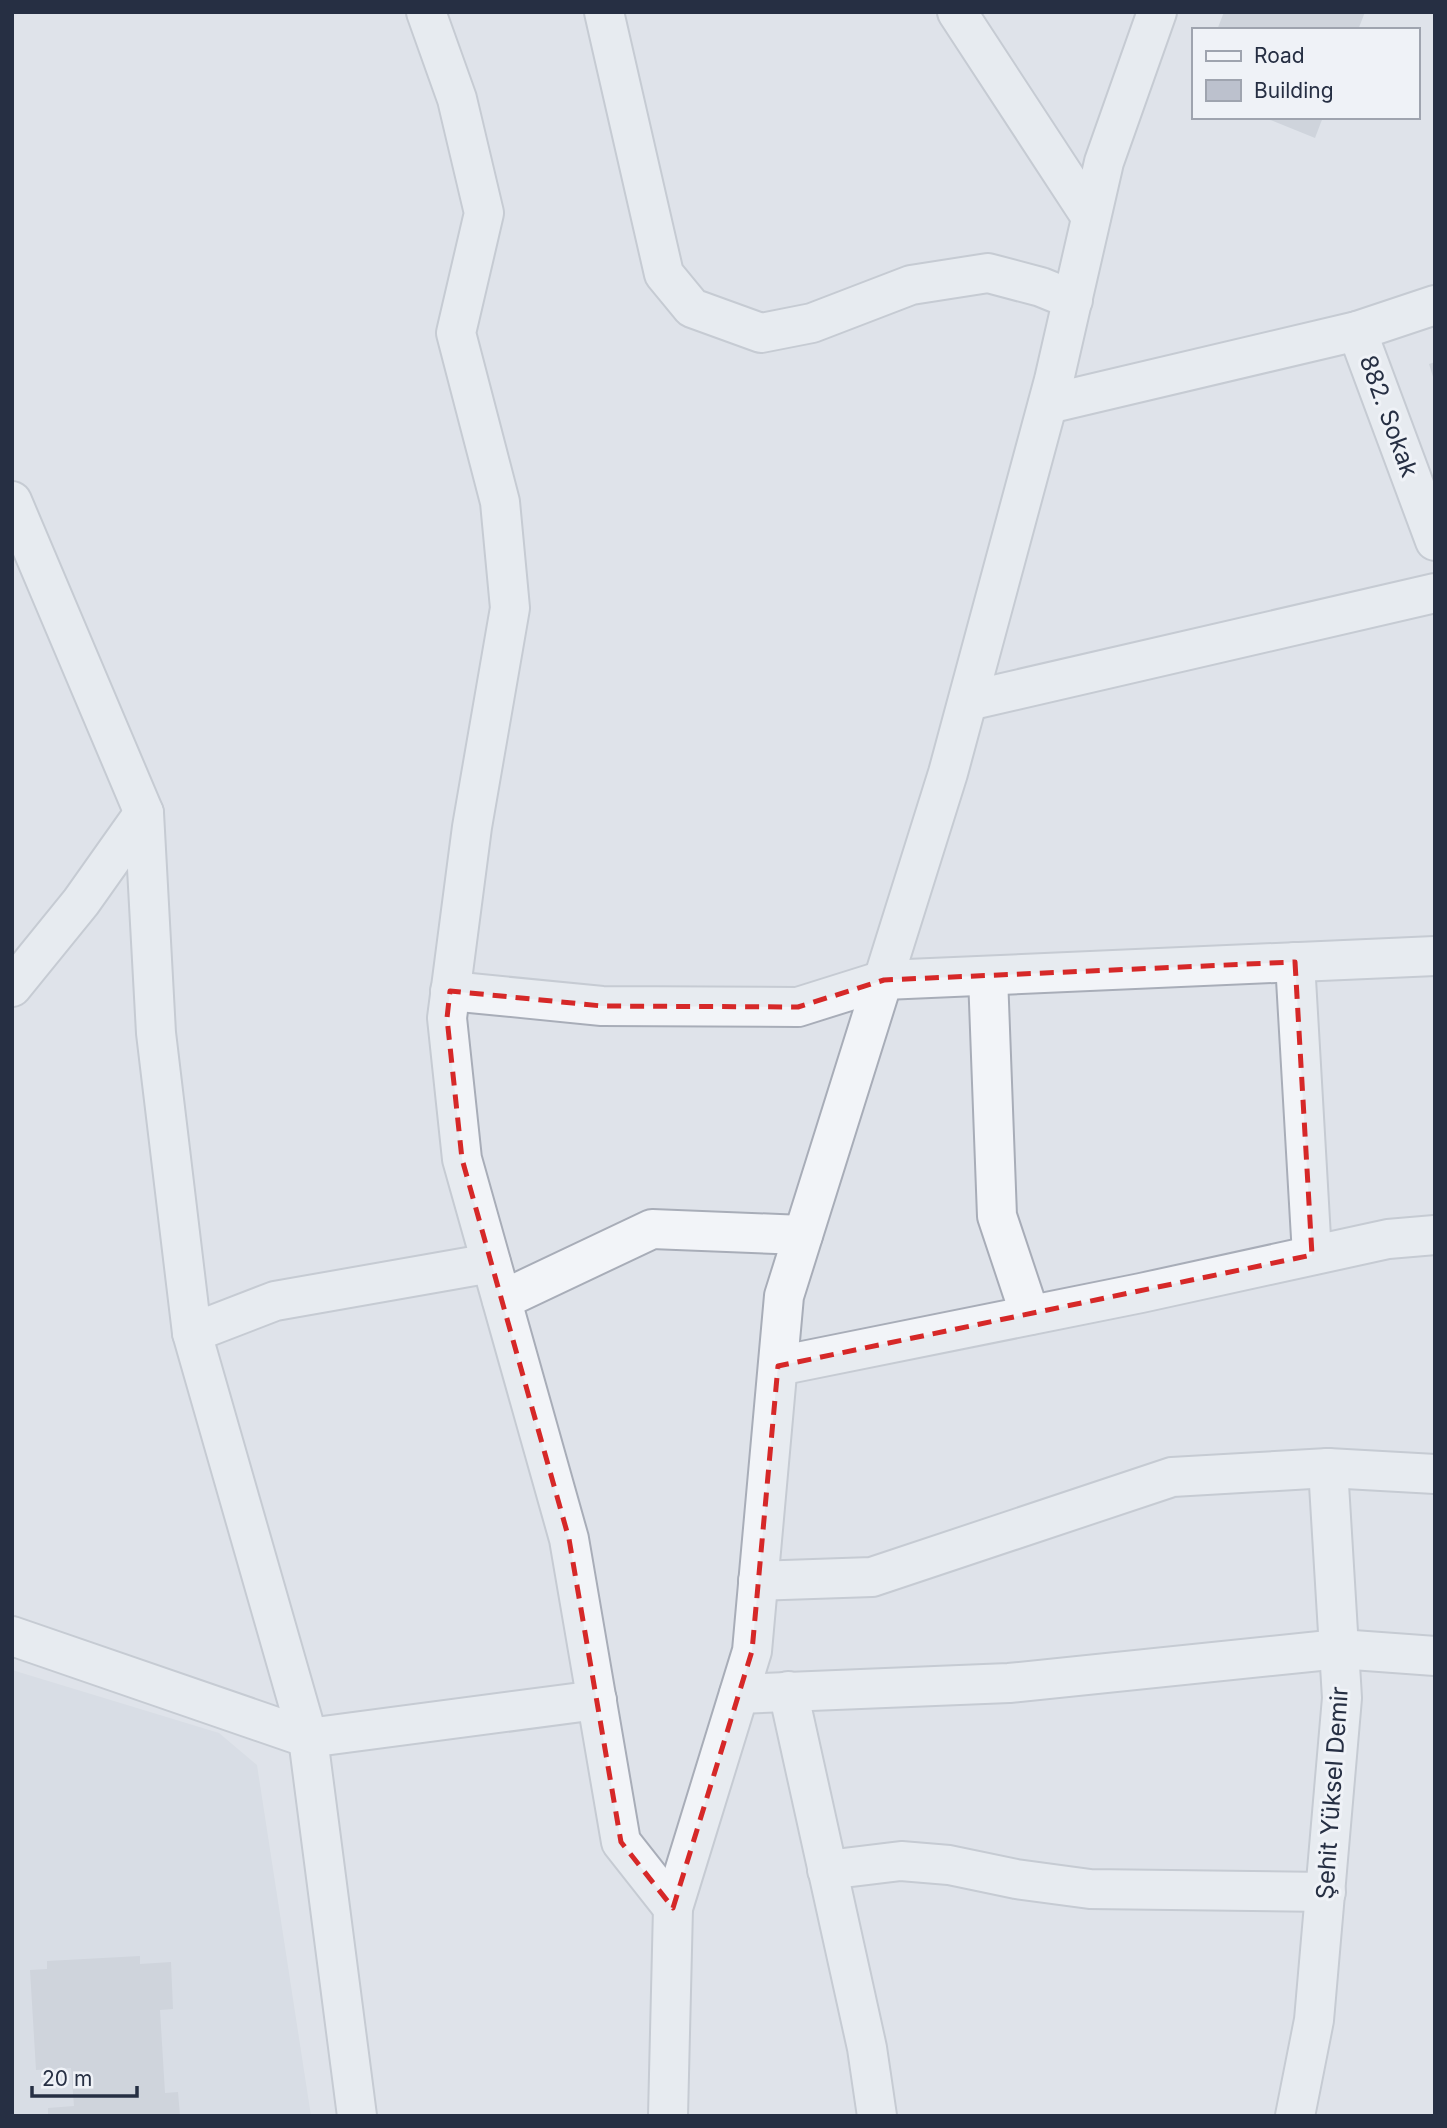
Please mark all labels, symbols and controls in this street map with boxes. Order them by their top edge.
legend [1192,28,1419,119]
text: Road [1254,43,1305,68]
text: Building [1254,78,1334,103]
street label: 882. Sokak [1354,351,1424,481]
street label: Şehit Yüksel Demir [1310,1686,1354,1900]
scale bar [32,2054,136,2098]
text: 20 m [42,2066,92,2091]

